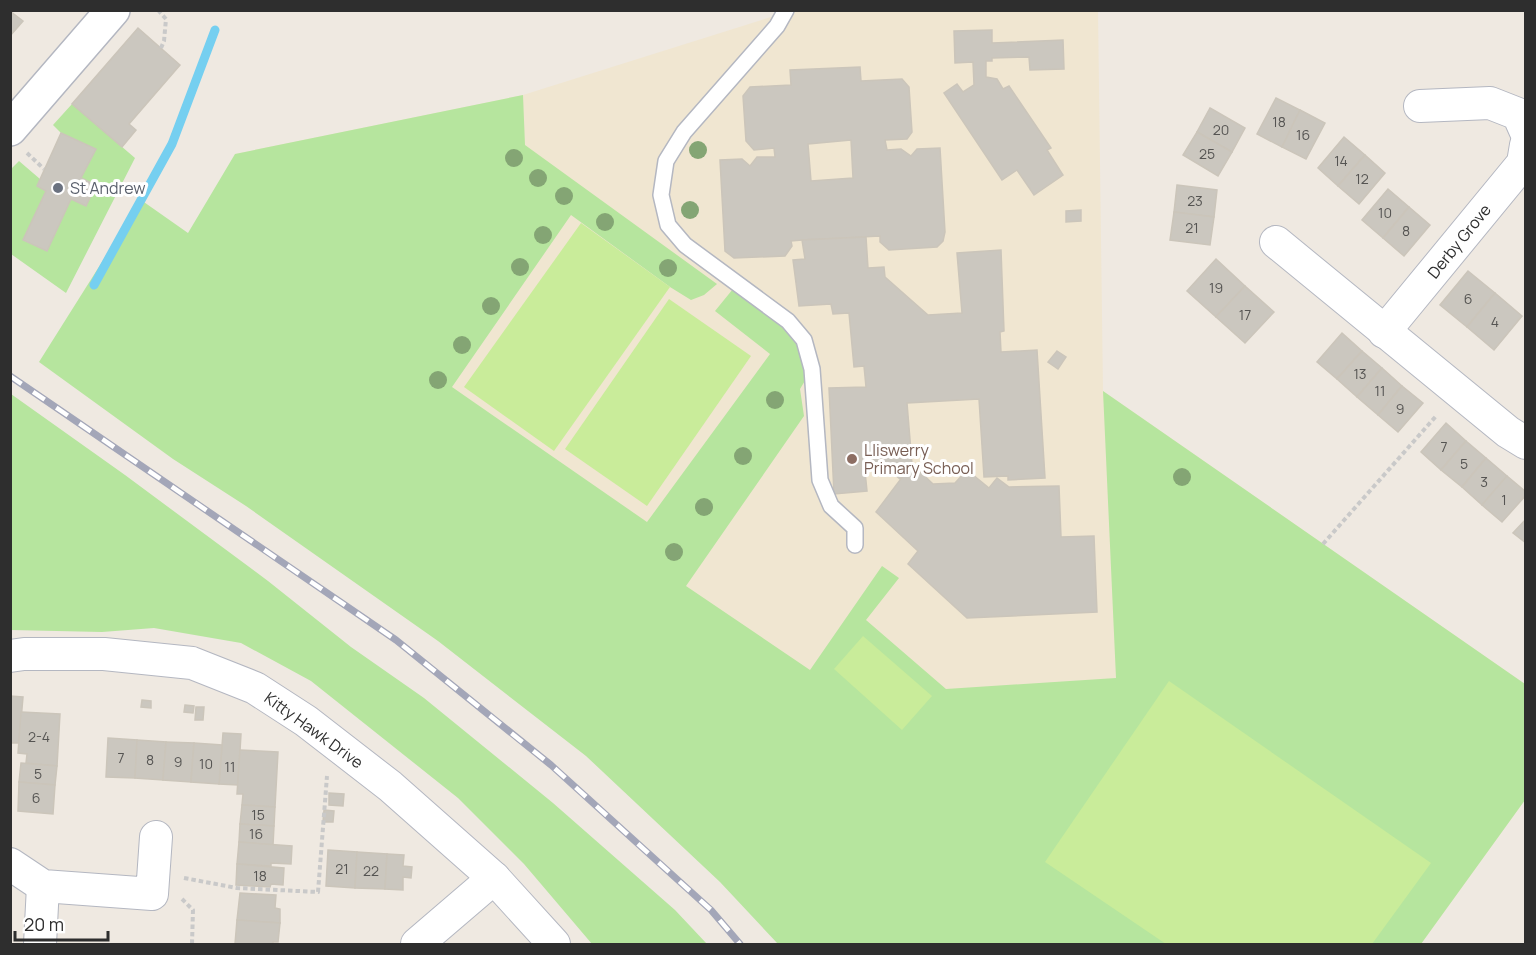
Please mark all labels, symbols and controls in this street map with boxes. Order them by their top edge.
house number: 18 [1272,112,1286,131]
house number: 20 [1213,120,1229,139]
house number: 16 [1296,125,1310,144]
house number: 25 [1199,144,1215,163]
house number: 14 [1334,151,1348,170]
house number: 12 [1355,169,1369,188]
place label: St Andrew [70,177,145,199]
marker: St Andrew [51,181,65,195]
house number: 23 [1187,191,1203,210]
street label: Derby Grove [1422,199,1496,283]
house number: 10 [1378,203,1392,222]
house number: 21 [1185,218,1199,237]
house number: 8 [1402,221,1410,240]
house number: 19 [1209,278,1223,297]
house number: 6 [1464,289,1472,308]
house number: 17 [1239,305,1251,324]
house number: 4 [1491,312,1499,331]
house number: 13 [1353,364,1367,383]
house number: 11 [1375,381,1385,400]
house number: 9 [1396,399,1404,418]
house number: 7 [1440,437,1448,456]
place label: Lliswerry Primary School [864,439,974,479]
marker: Lliswerry Primary School [845,452,859,466]
house number: 5 [1460,454,1468,473]
house number: 3 [1480,472,1488,491]
house number: 1 [1501,490,1507,509]
street label: Kitty Hawk Drive [260,687,368,773]
house number: 2-4 [28,727,50,746]
house number: 7 [117,748,125,767]
house number: 8 [146,750,154,769]
house number: 9 [174,752,182,771]
house number: 10 [199,754,213,773]
house number: 11 [225,757,235,776]
house number: 5 [34,764,42,783]
house number: 6 [32,788,40,807]
house number: 15 [251,805,265,824]
house number: 16 [249,824,263,843]
house number: 21 [335,859,349,878]
house number: 22 [363,861,379,880]
house number: 18 [253,866,267,885]
scale bar [15,904,108,942]
text: 20 m [24,912,64,936]

